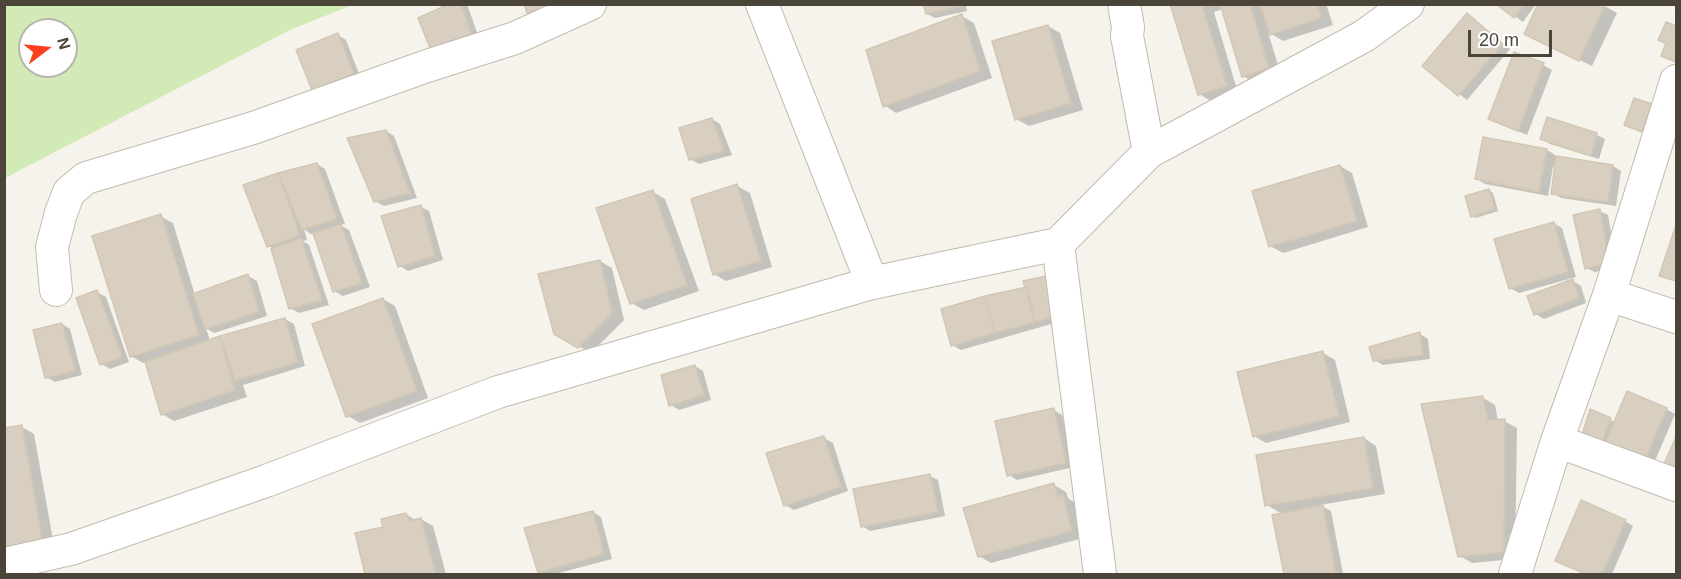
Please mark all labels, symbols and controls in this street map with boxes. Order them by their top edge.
north arrow [18,18,78,78]
scale bar [1471,18,1555,56]
text: 20 m [1479,30,1519,50]
text: N [54,36,74,51]

